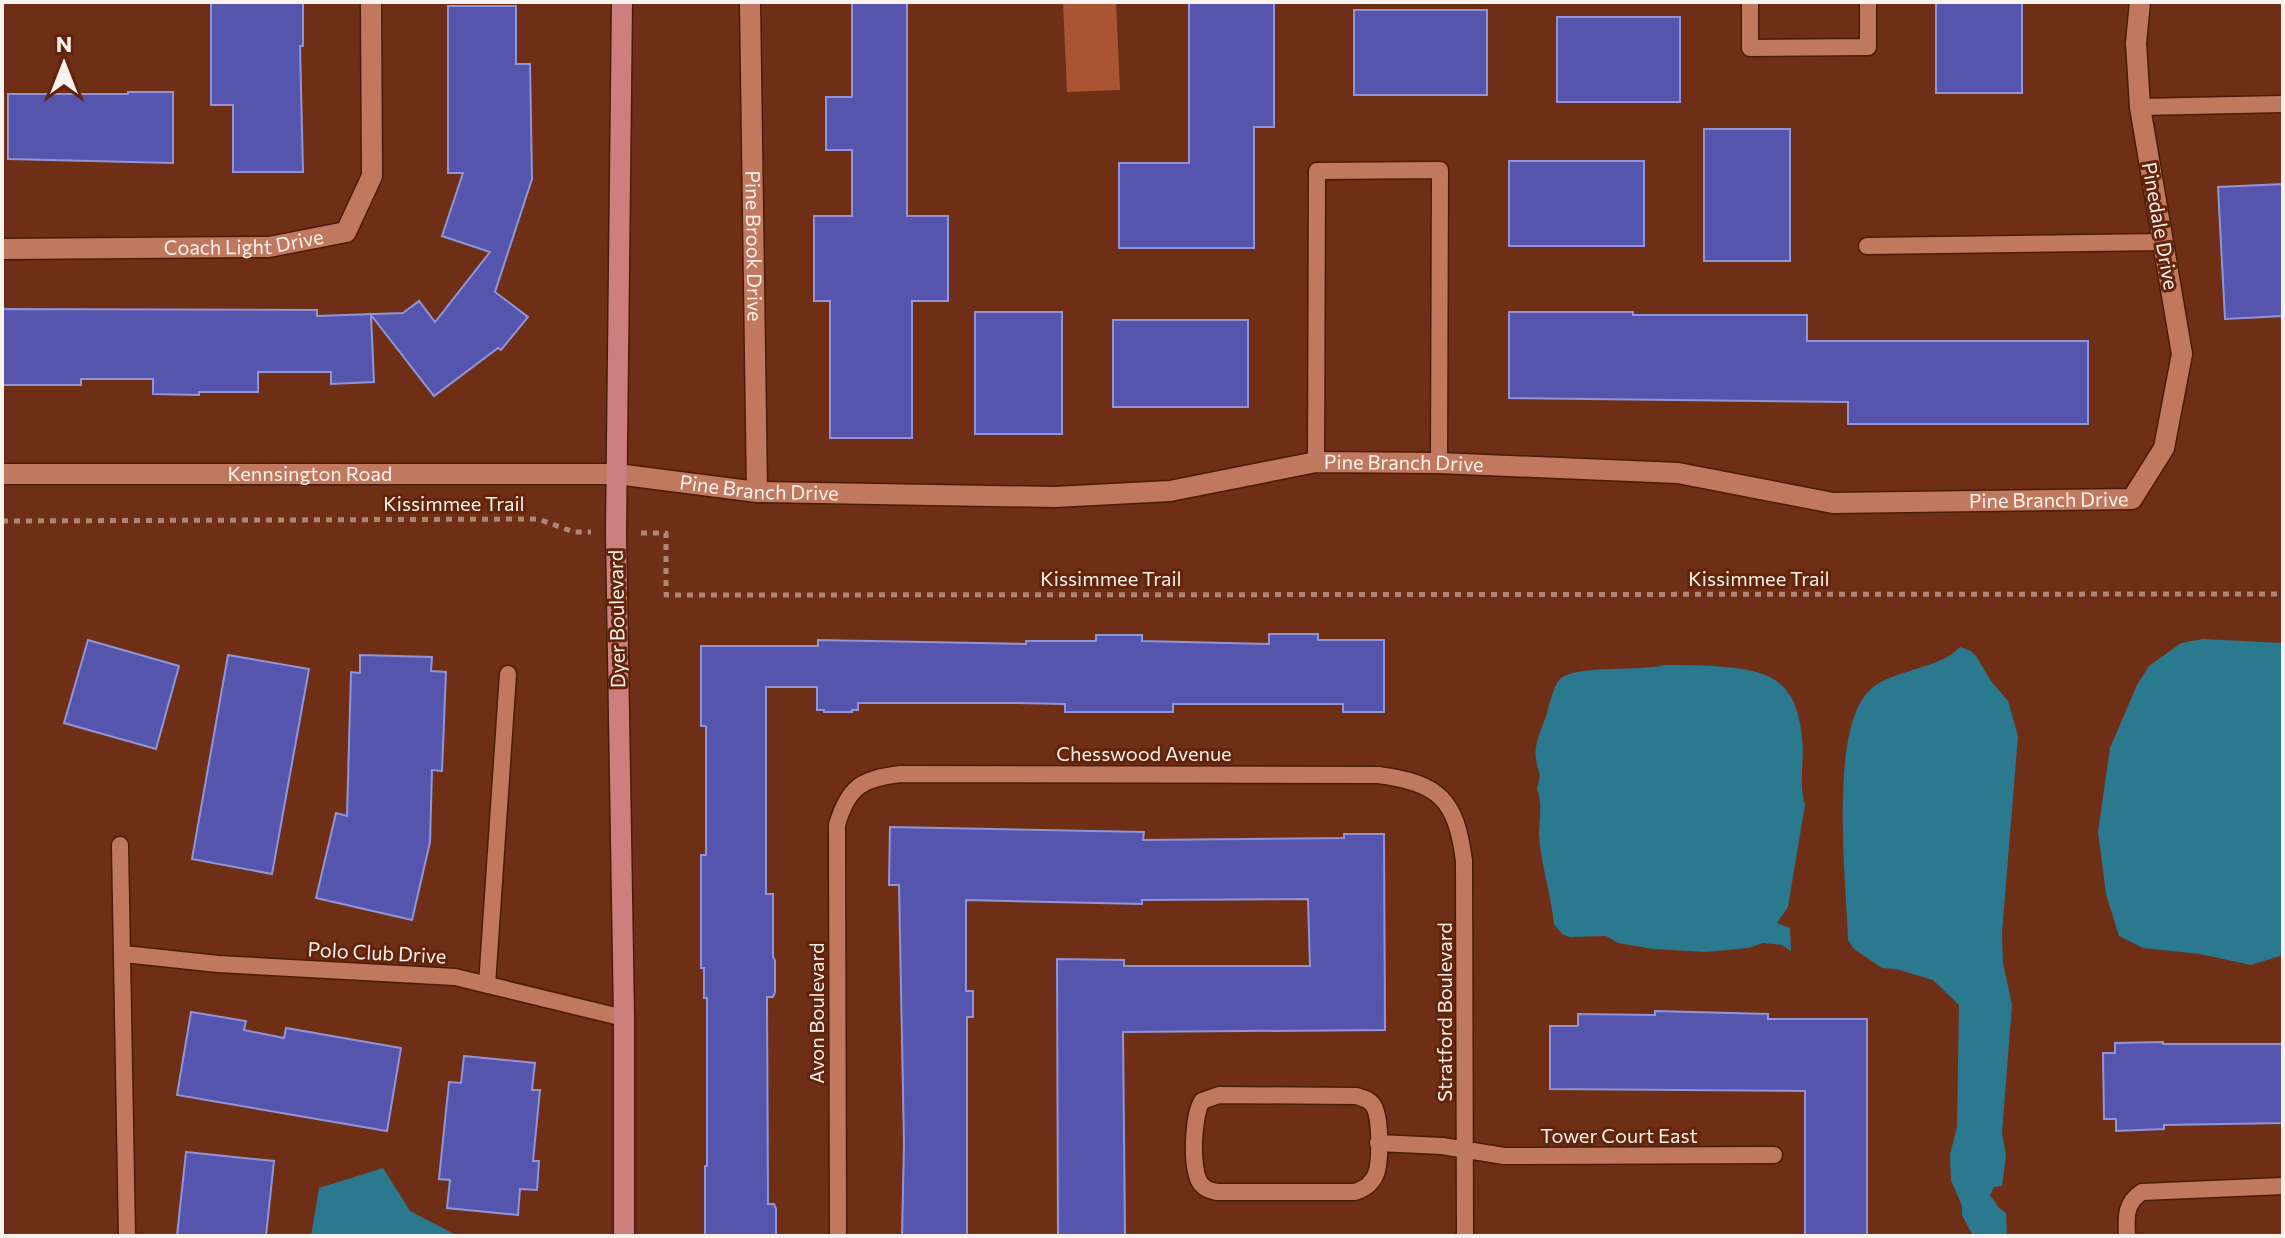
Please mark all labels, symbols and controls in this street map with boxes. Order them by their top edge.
north arrow [24,24,104,104]
text: N [56,30,72,57]
street label: Pinedale Drive [2138,160,2184,292]
street label: Pine Brook Drive [741,170,768,322]
street label: Coach Light Drive [164,224,325,259]
street label: Pine Branch Drive [1324,449,1484,476]
street label: Kennsington Road [228,461,392,485]
street label: Pine Branch Drive [678,469,839,504]
street label: Pine Branch Drive [1969,486,2129,512]
street label: Kissimmee Trail [383,491,525,515]
street label: Dyer Boulevard [603,550,629,688]
street label: Kissimmee Trail [1040,566,1182,590]
street label: Kissimmee Trail [1688,566,1830,590]
street label: Chesswood Avenue [1056,741,1232,765]
street label: Stratford Boulevard [1432,922,1456,1102]
street label: Polo Club Drive [307,936,447,968]
street label: Avon Boulevard [804,942,828,1084]
street label: Tower Court East [1540,1123,1698,1147]

